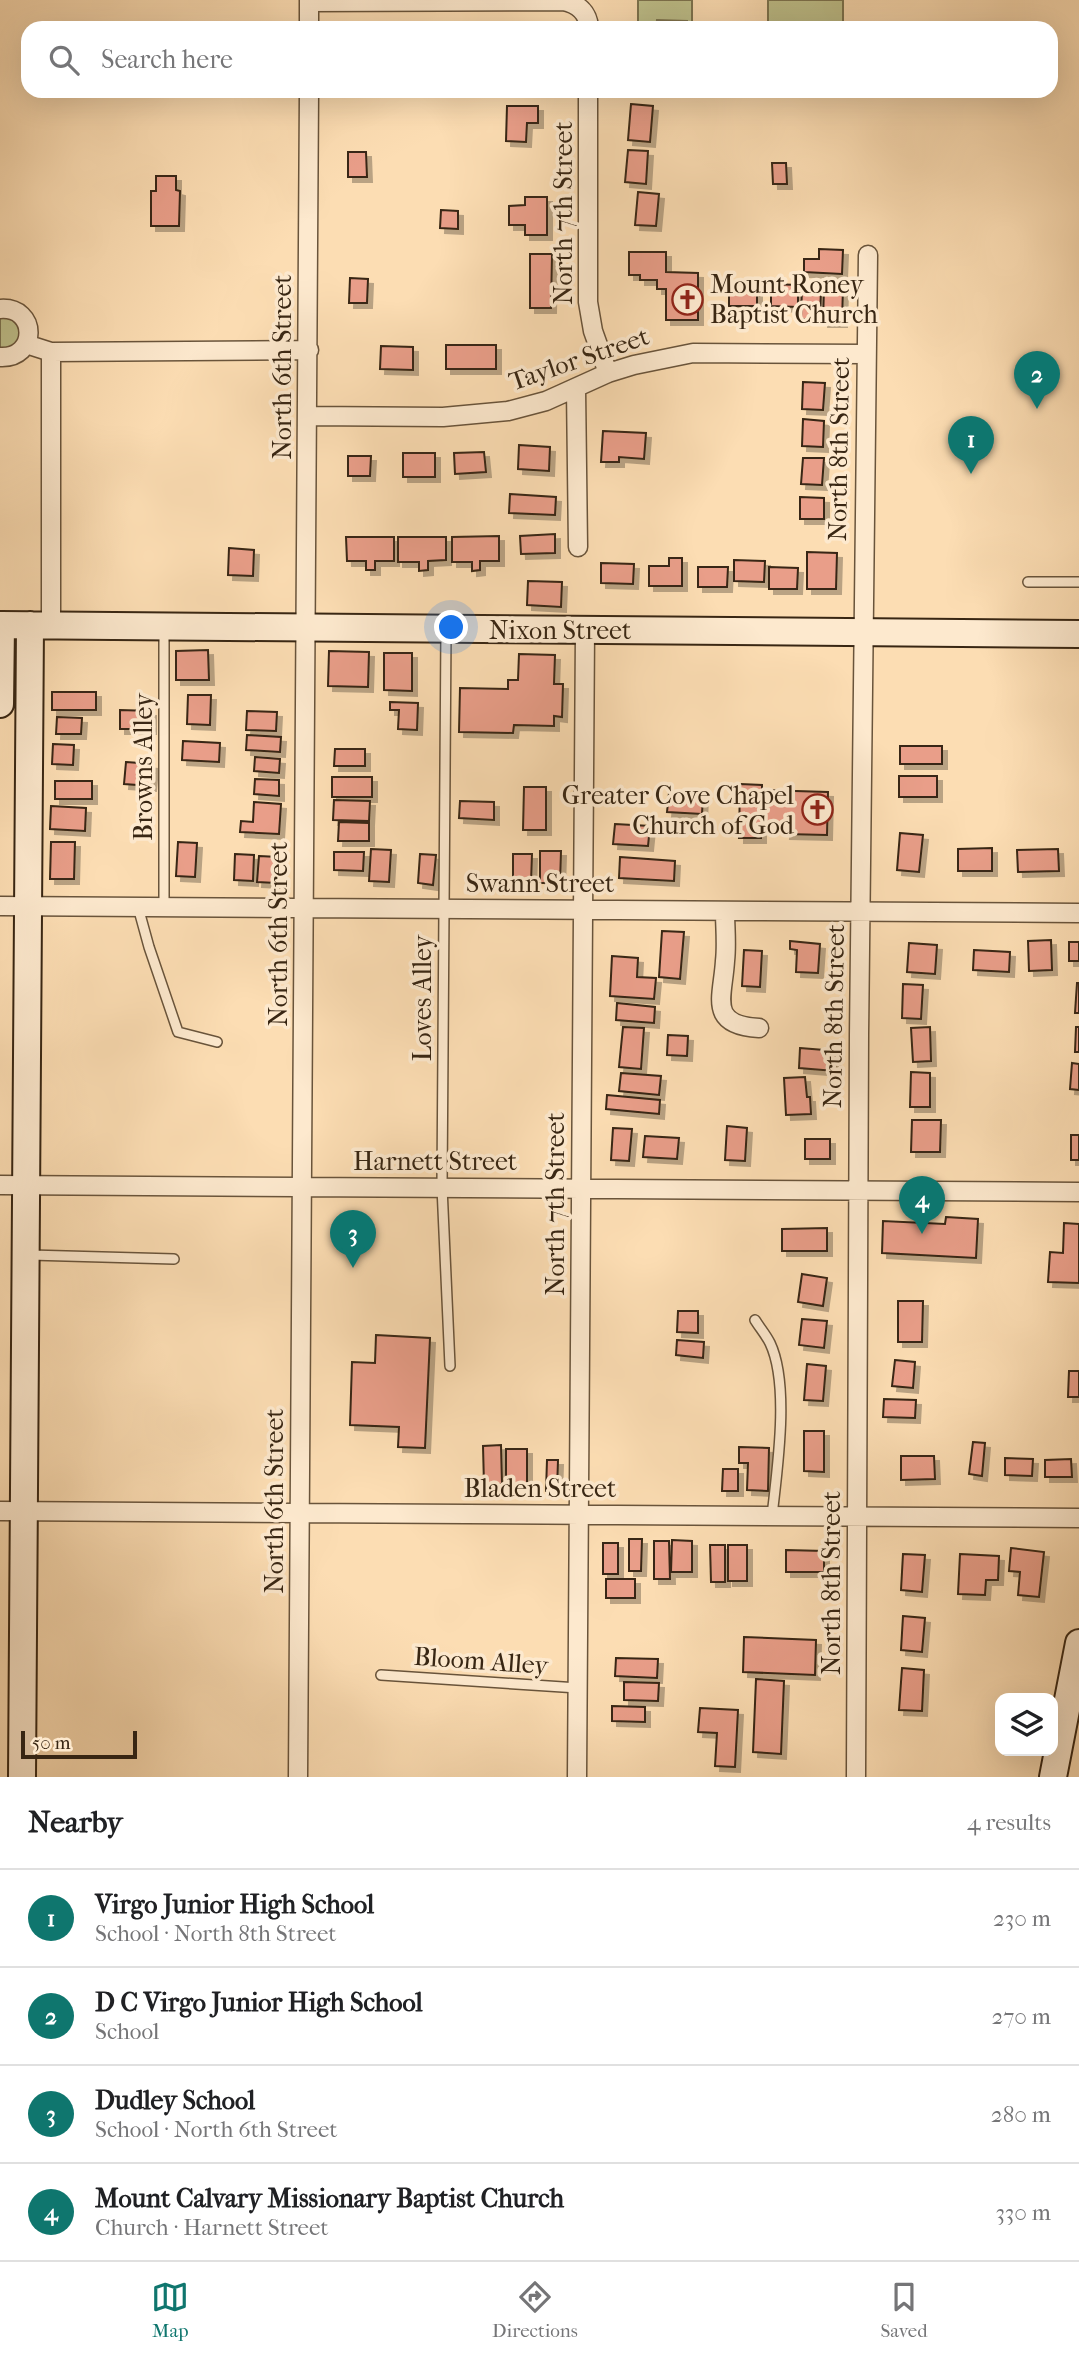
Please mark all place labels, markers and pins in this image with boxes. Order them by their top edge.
place label: Mount Roney Baptist Church [710,269,878,330]
church icon: Mount Roney Baptist Church [670,282,704,316]
pin: 2 [1014,351,1060,409]
pin: 1 [948,416,994,474]
place label: Greater Cove Chapel Church of God [562,780,795,841]
church icon: Greater Cove Chapel Church of God [800,793,834,827]
pin: 4 [899,1176,945,1234]
pin: 3 [330,1210,376,1268]

